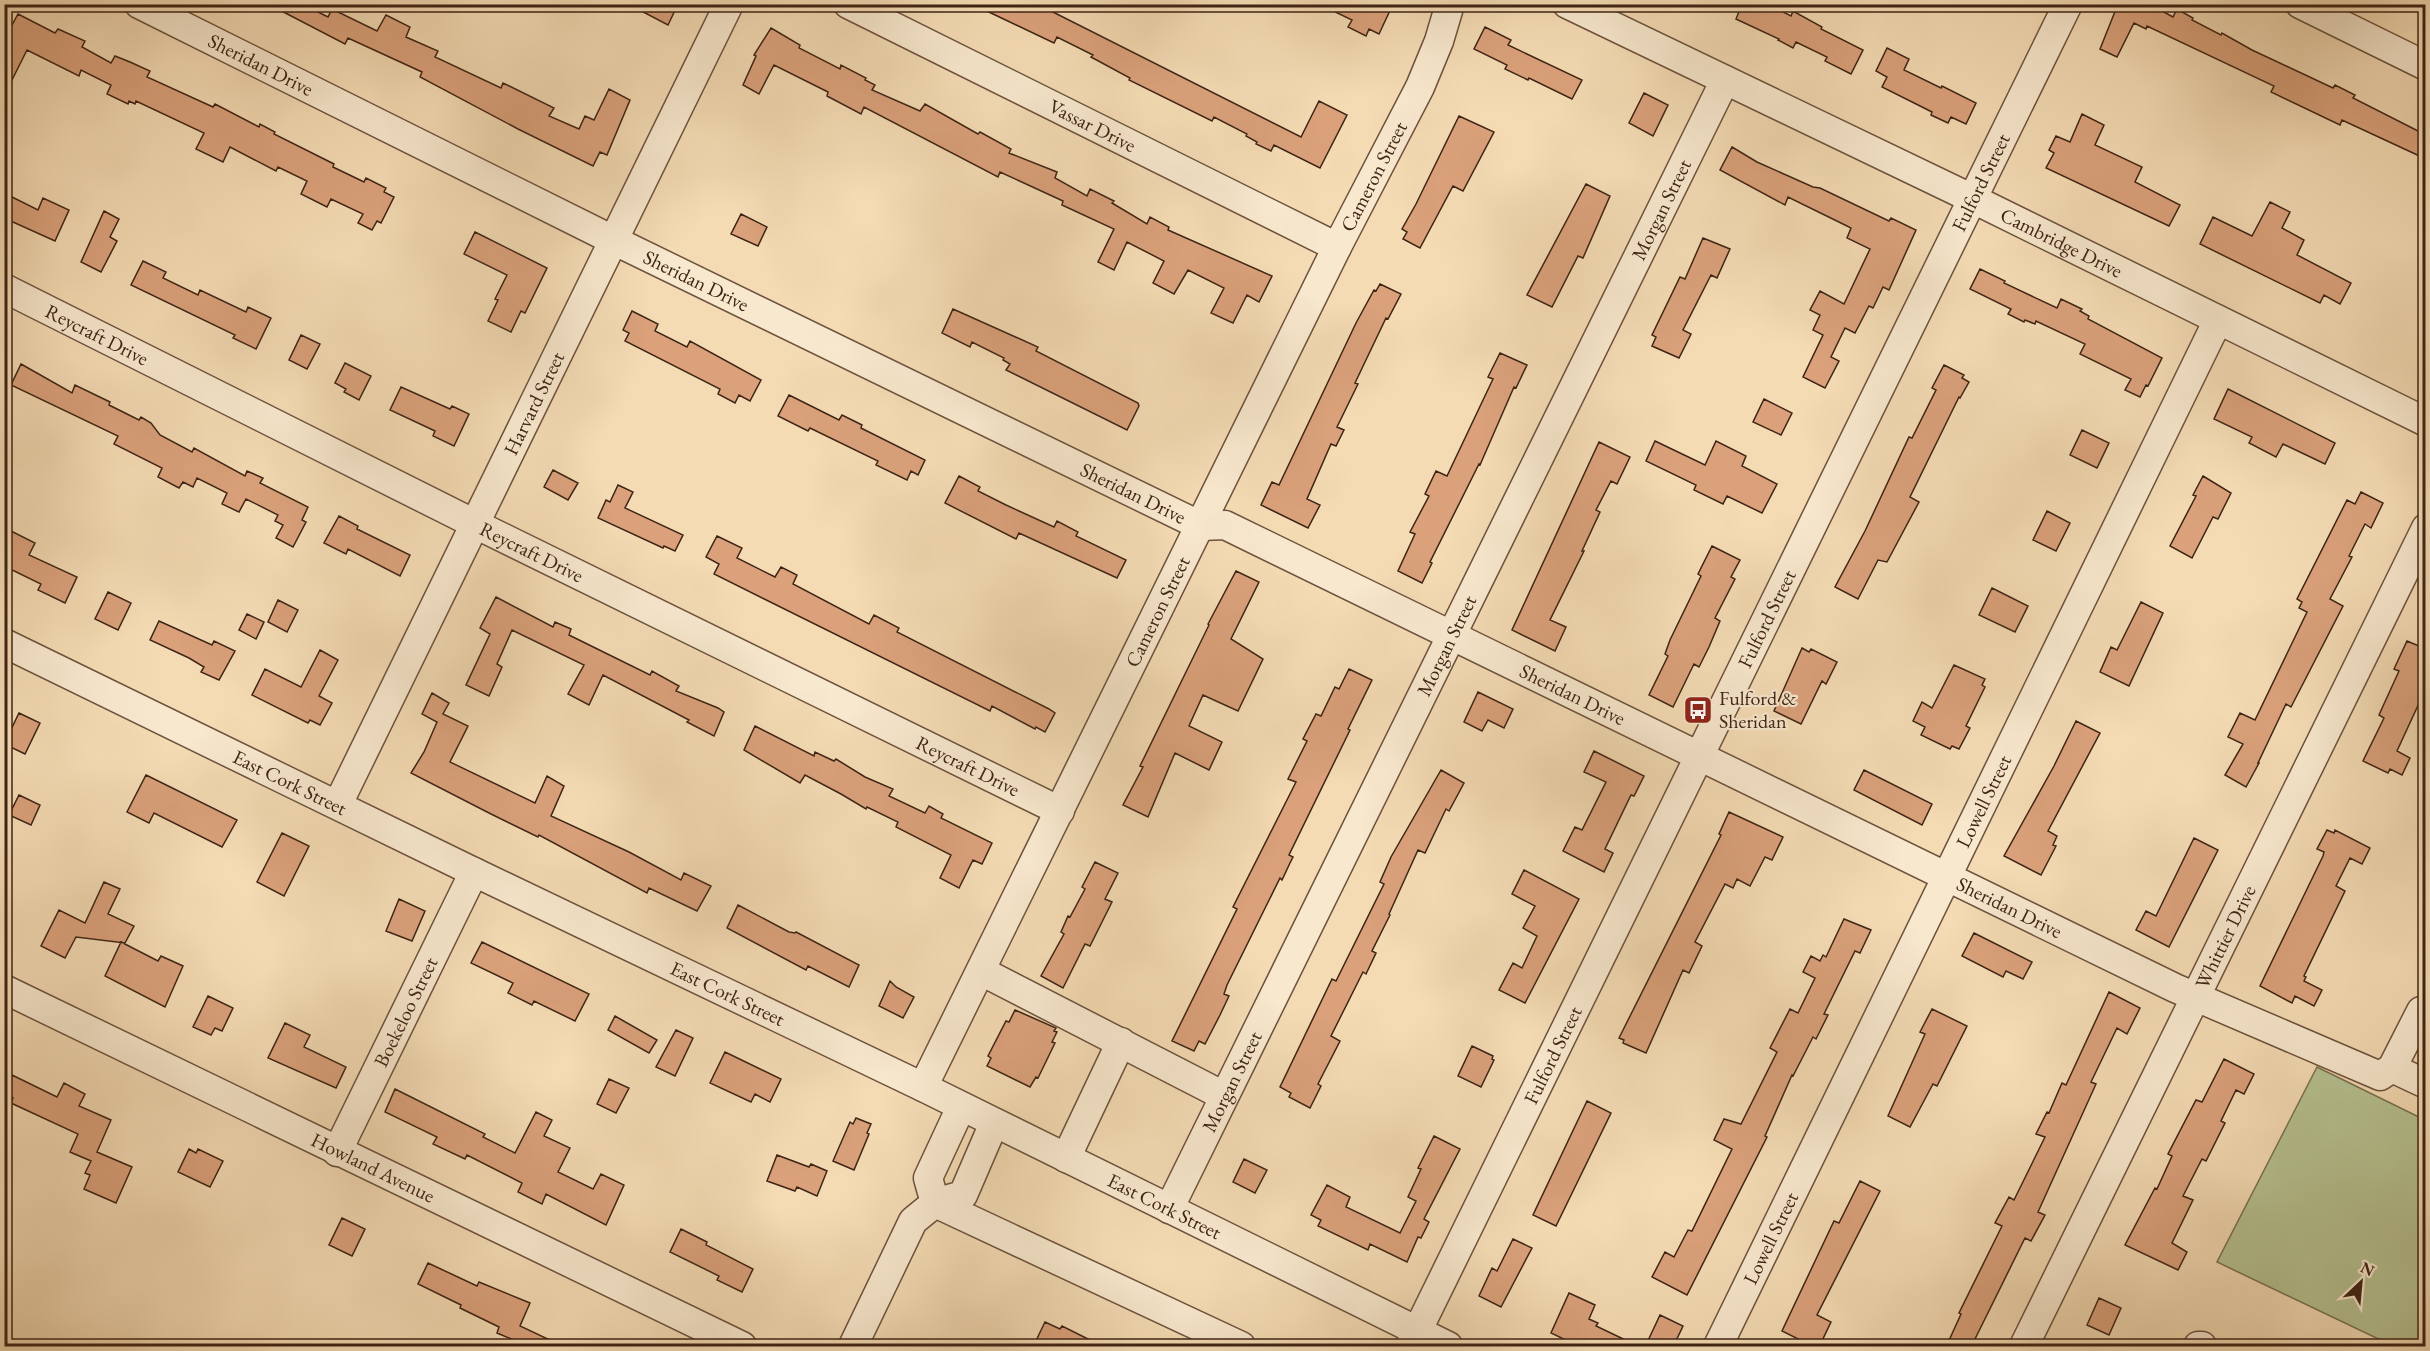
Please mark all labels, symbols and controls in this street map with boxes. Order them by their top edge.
street label: Sheridan Drive [204,27,318,102]
street label: Vassar Drive [1045,93,1140,158]
street label: Cameron Street [1334,116,1413,236]
street label: Fulford Street [1946,128,2016,236]
street label: Morgan Street [1625,154,1697,264]
street label: Cambridge Drive [1996,201,2127,284]
street label: Sheridan Drive [639,244,753,317]
street label: Reycraft Drive [41,298,153,371]
street label: Harvard Street [498,347,570,459]
street label: Sheridan Drive [1076,456,1191,530]
street label: Reycraft Drive [476,515,588,588]
street label: Cameron Street [1119,551,1196,671]
street label: Fulford Street [1732,565,1802,672]
street label: Morgan Street [1411,590,1483,700]
street label: Sheridan Drive [1515,658,1630,731]
place label: Fulford & Sheridan [1719,685,1796,734]
bus stop icon: Fulford & Sheridan [1682,694,1714,726]
street label: Reycraft Drive [912,729,1024,802]
street label: East Cork Street [229,744,352,821]
street label: Lowell Street [1950,750,2017,852]
street label: Sheridan Drive [1952,871,2067,944]
street label: Whittier Drive [2189,880,2262,993]
street label: Boekeloo Street [368,952,444,1071]
street label: East Cork Street [666,955,790,1032]
street label: Fulford Street [1518,1001,1588,1108]
street label: Morgan Street [1196,1026,1268,1136]
street label: Howland Avenue [307,1127,439,1209]
street label: East Cork Street [1103,1167,1226,1246]
street label: Lowell Street [1737,1187,1804,1289]
north arrow [2331,1252,2391,1312]
text: N [2357,1257,2378,1281]

